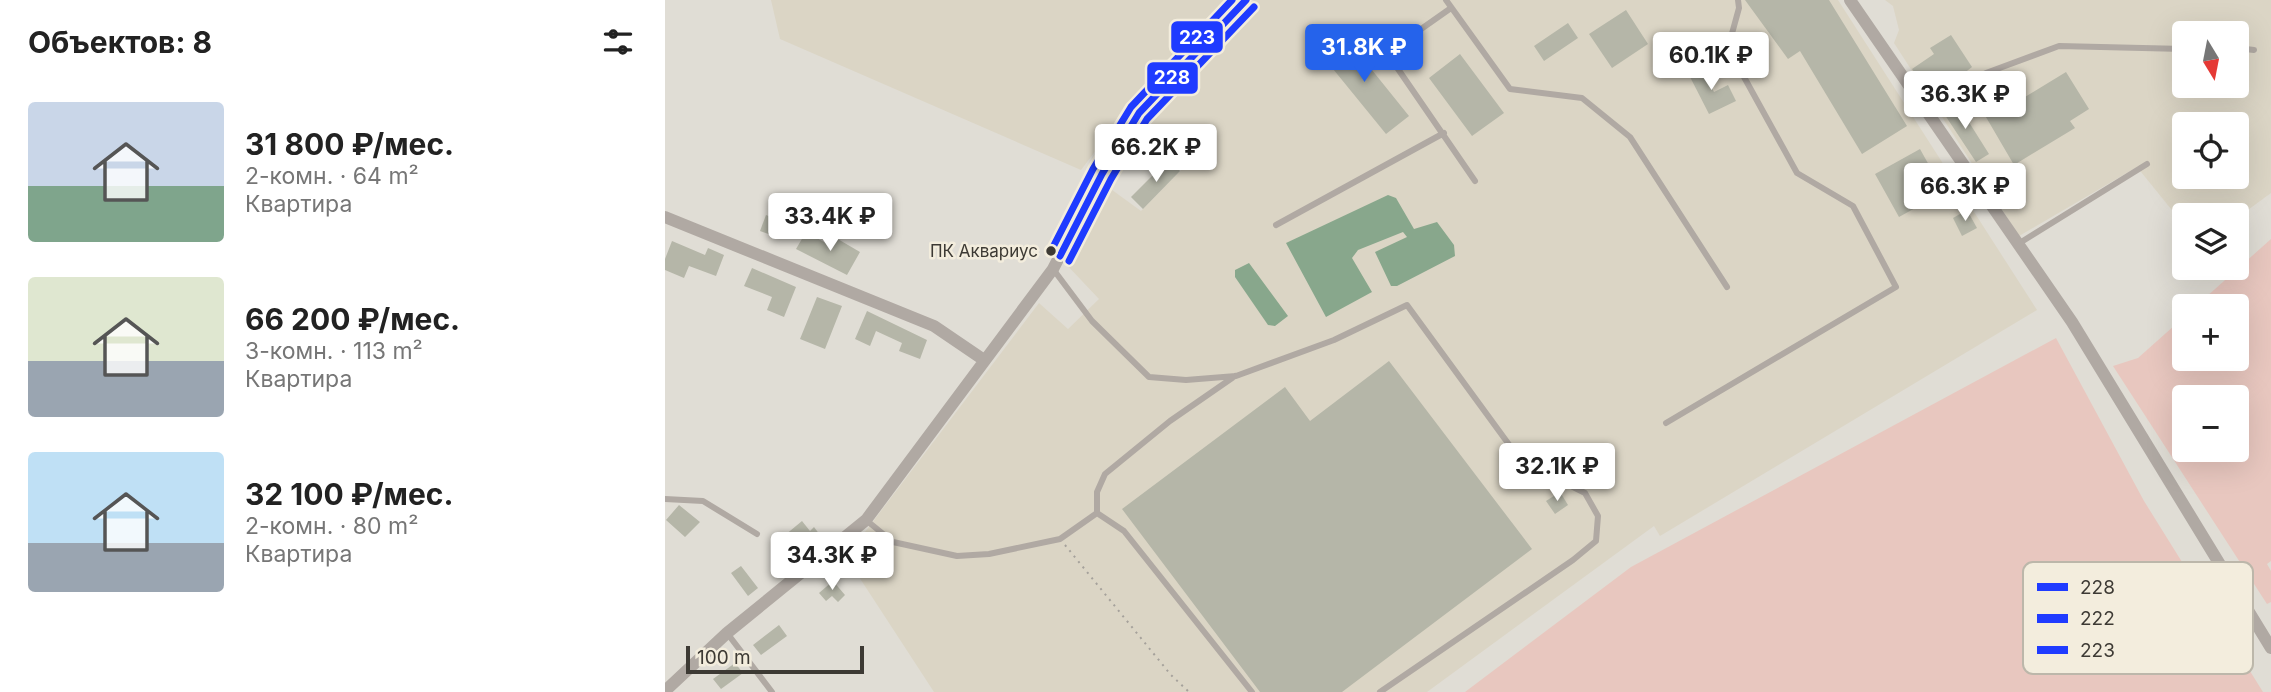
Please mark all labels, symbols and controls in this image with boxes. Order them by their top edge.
line badge: 223 [1170,20,1224,54]
north arrow [2172,21,2249,98]
map controls [2172,21,2249,462]
icon: filters [599,23,637,61]
text: Объектов: 8 [28,24,212,60]
pin: 31.8K ₽ [1299,24,1429,84]
text: 223 [1179,26,1215,49]
pin: 60.1K ₽ [1646,32,1776,92]
text: 31.8K ₽ [1321,33,1407,61]
text: 60.1K ₽ [1669,41,1753,69]
line badge: 228 [1146,61,1199,95]
text: 228 [1154,66,1190,89]
pin: 36.3K ₽ [1900,72,2030,131]
text: 36.3K ₽ [1920,80,2010,108]
button: locate [2172,112,2249,189]
pin: 66.2K ₽ [1091,124,1221,184]
text: 31 800 ₽/мес. [245,126,454,162]
icon: home [84,130,168,214]
text: 66.2K ₽ [1111,133,1201,161]
text: 2-комн. · 64 m² [245,162,419,190]
pin: 66.3K ₽ [1900,164,2030,223]
text: 66.3K ₽ [1920,172,2010,200]
text: Квартира [245,190,352,218]
pin: 33.4K ₽ [765,194,895,253]
text: 33.4K ₽ [784,202,876,230]
button: layers [2172,203,2249,280]
place label: ПК Аквариус [930,241,1038,261]
marker: ПК Аквариус [1044,244,1058,258]
button: + [2172,294,2249,371]
text: 66 200 ₽/мес. [245,301,460,337]
icon: home [84,305,168,389]
text: 3-комн. · 113 m² [245,337,423,365]
text: Квартира [245,365,352,393]
button: − [2172,385,2249,462]
pin: 32.1K ₽ [1492,444,1622,503]
text: 32.1K ₽ [1515,452,1599,480]
text: 32 100 ₽/мес. [245,476,453,512]
icon: home [84,480,168,564]
text: 2-комн. · 80 m² [245,512,418,540]
pin: 34.3K ₽ [767,532,897,592]
text: Квартира [245,540,352,568]
text: 34.3K ₽ [787,541,877,569]
legend [2023,562,2253,674]
text: 228 [2080,576,2115,599]
text: 222 [2080,607,2115,630]
text: 223 [2080,639,2115,662]
scale bar [686,643,865,675]
text: 100 m [697,646,751,669]

